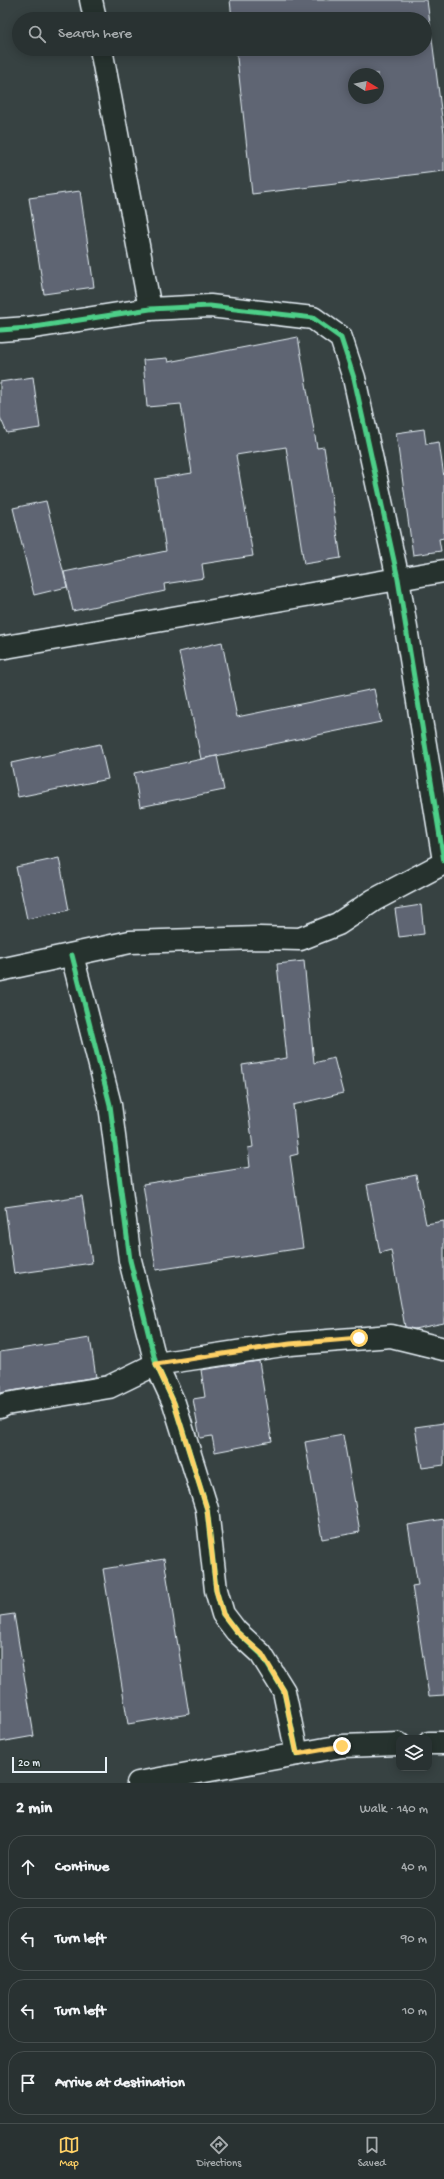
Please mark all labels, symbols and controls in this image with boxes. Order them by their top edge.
search box [12,12,432,56]
icon: search [26,23,48,45]
text: Search here [58,25,132,43]
north arrow [348,68,384,104]
route start [350,1329,368,1347]
map controls [396,1735,432,1771]
button: layers [396,1735,432,1771]
route end [333,1737,351,1755]
scale bar [12,1755,107,1774]
text: 20 m [18,1758,40,1770]
text: 2 min [16,1799,52,1819]
text: Walk · 140 m [360,1802,428,1817]
icon: ahead [17,1856,39,1878]
text: Continue [55,1858,109,1876]
text: 40 m [401,1860,427,1875]
icon: left [17,1928,39,1950]
text: Turn left [55,1930,106,1948]
text: 90 m [401,1932,427,1947]
icon: left [17,2000,39,2022]
text: Turn left [55,2002,106,2020]
text: 10 m [402,2004,427,2019]
icon: arrive [17,2072,39,2094]
text: Arrive at destination [55,2074,185,2092]
tab: Map [58,2134,80,2170]
tab: Directions [197,2134,241,2170]
tab: Saved [358,2134,386,2170]

